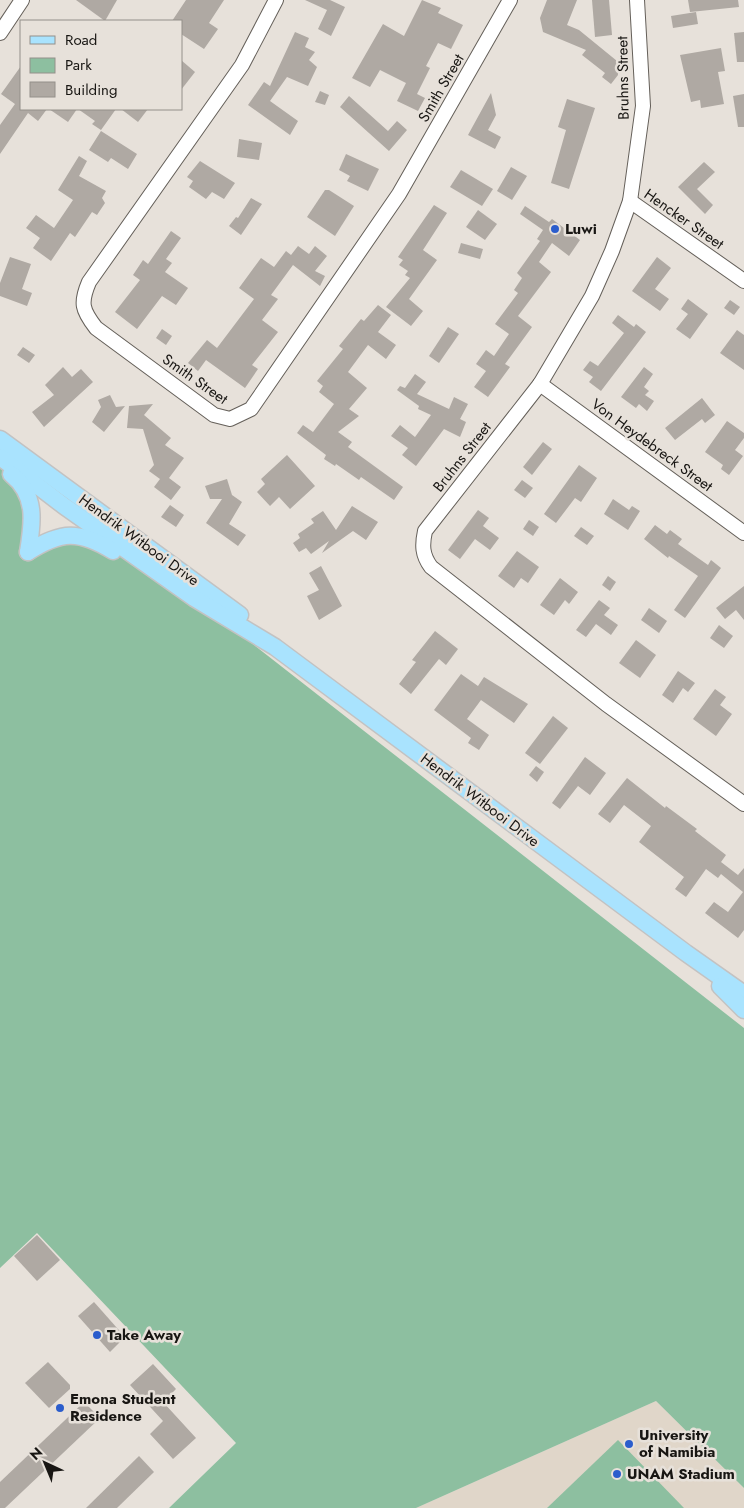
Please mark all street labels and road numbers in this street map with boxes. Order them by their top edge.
street label: Bruhns Street [611,36,635,120]
street label: Smith Street [413,49,470,126]
street label: Hencker Street [640,183,729,255]
street label: Smith Street [158,348,233,410]
street label: Von Heydebreck Street [587,393,718,497]
street label: Bruhns Street [428,417,497,497]
street label: Hendrik Witbooi Drive [74,489,204,591]
street label: Hendrik Witbooi Drive [416,748,544,852]

